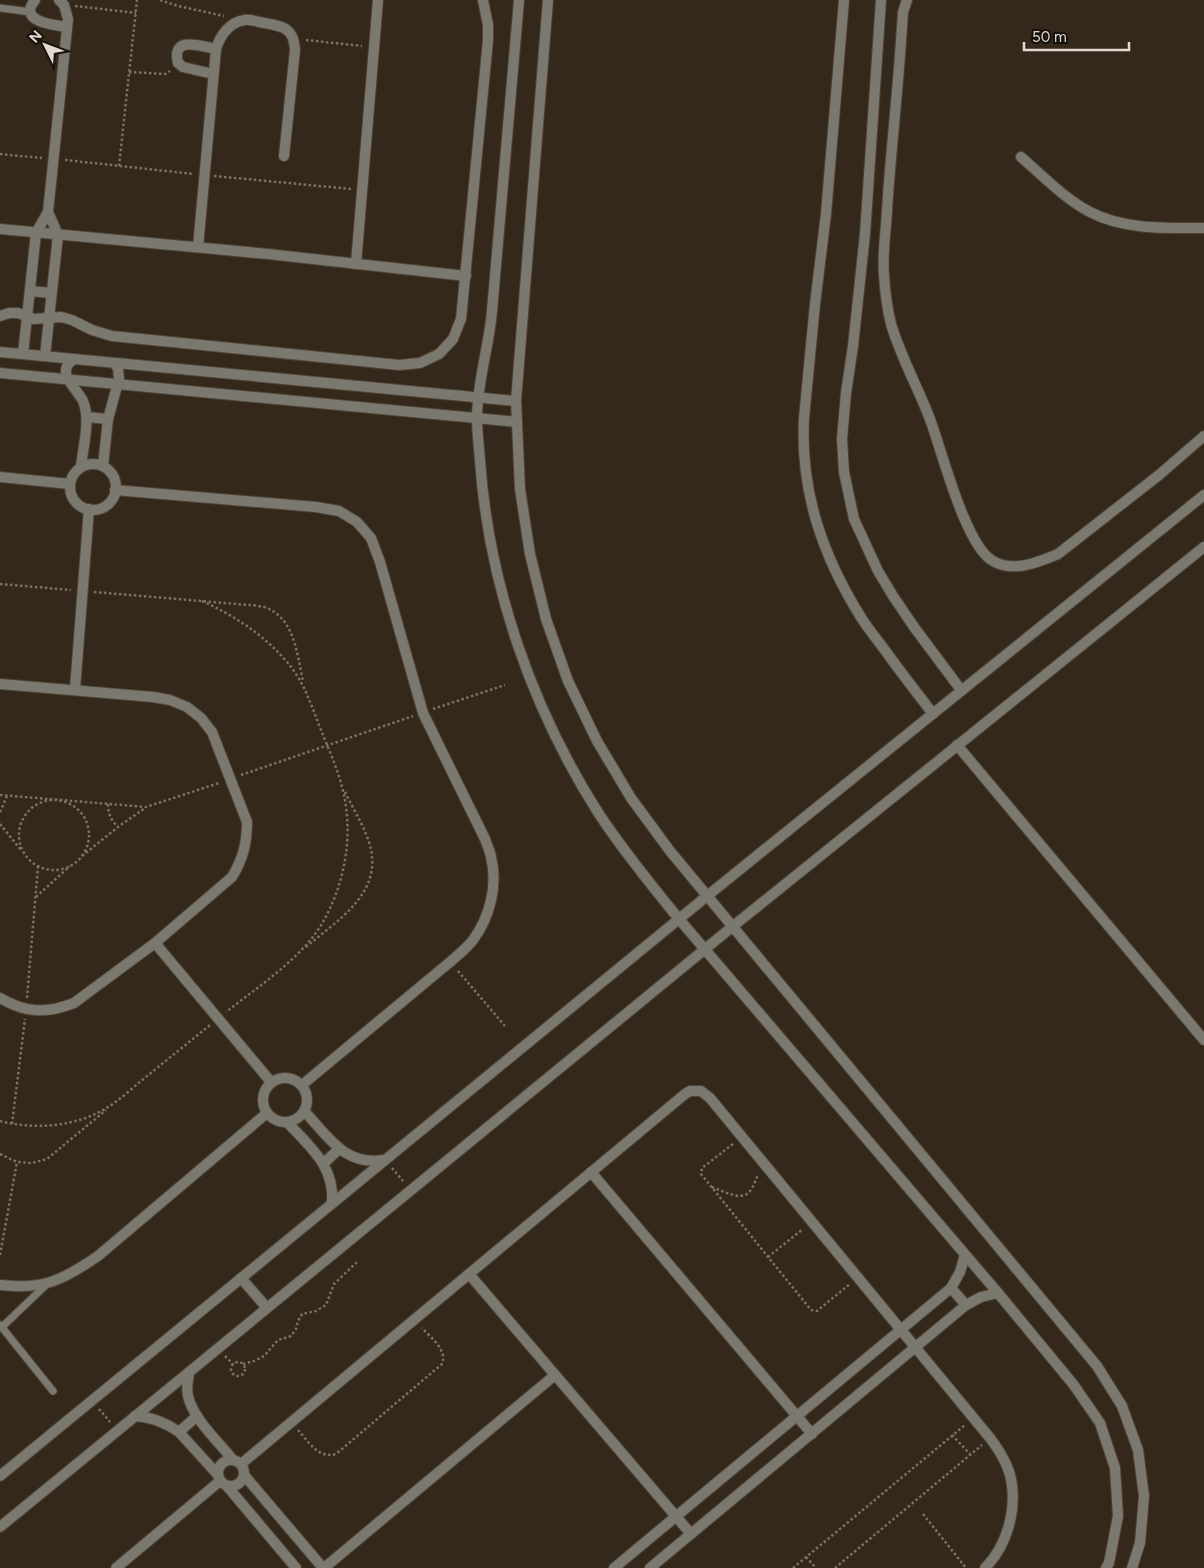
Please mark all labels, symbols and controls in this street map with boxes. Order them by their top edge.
north arrow [20,20,70,70]
scale bar [1024,20,1129,52]
text: N [26,27,46,46]
text: 50 m [1032,28,1067,46]

